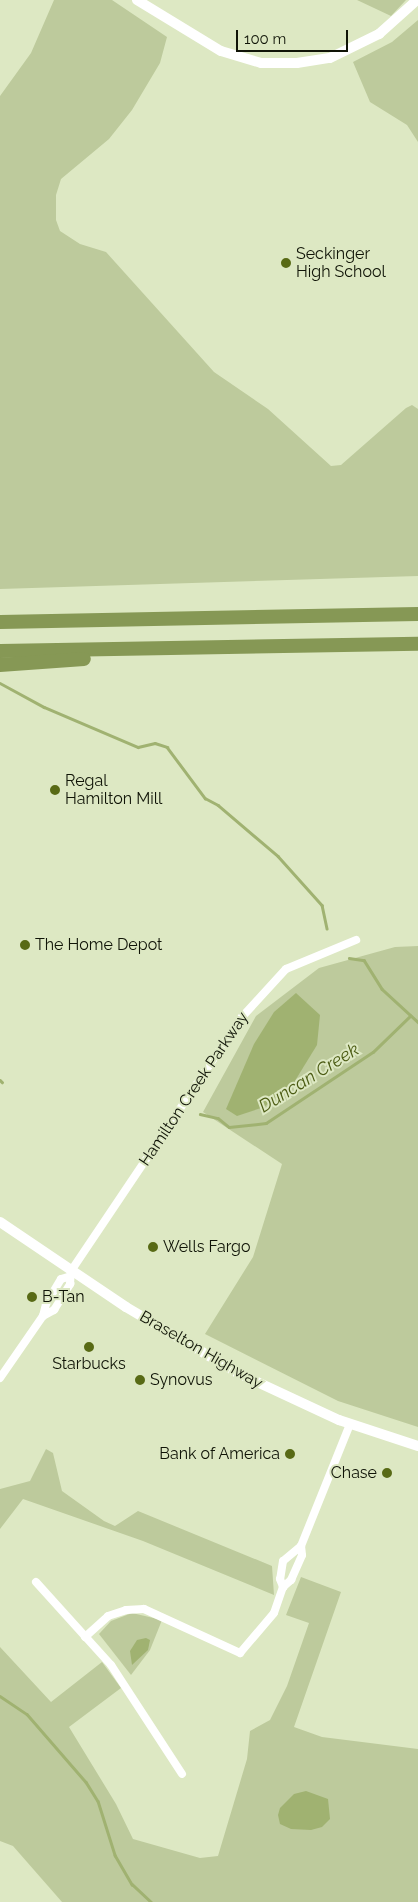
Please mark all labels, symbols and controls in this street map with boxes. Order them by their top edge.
scale bar [238,20,350,52]
text: 100 m [244,30,286,48]
place label: Seckinger High School [296,244,386,282]
marker: Seckinger High School [280,257,292,269]
place label: Regal Hamilton Mill [65,771,162,809]
marker: Regal Hamilton Mill [49,784,61,796]
place label: The Home Depot [35,935,162,955]
marker: The Home Depot [19,939,31,951]
street label: Hamilton Creek Parkway [135,1008,253,1170]
water label: Duncan Creek [255,1039,363,1117]
place label: Wells Fargo [163,1237,250,1257]
marker: Wells Fargo [147,1241,159,1253]
place label: B-Tan [42,1287,85,1307]
marker: B-Tan [26,1291,38,1303]
street label: Braselton Highway [136,1307,266,1393]
marker: Starbucks [83,1341,95,1353]
place label: Starbucks [52,1354,126,1374]
place label: Synovus [150,1370,212,1390]
marker: Synovus [134,1374,146,1386]
place label: Bank of America [158,1444,280,1464]
marker: Bank of America [284,1448,296,1460]
place label: Chase [331,1463,377,1483]
marker: Chase [381,1467,393,1479]

